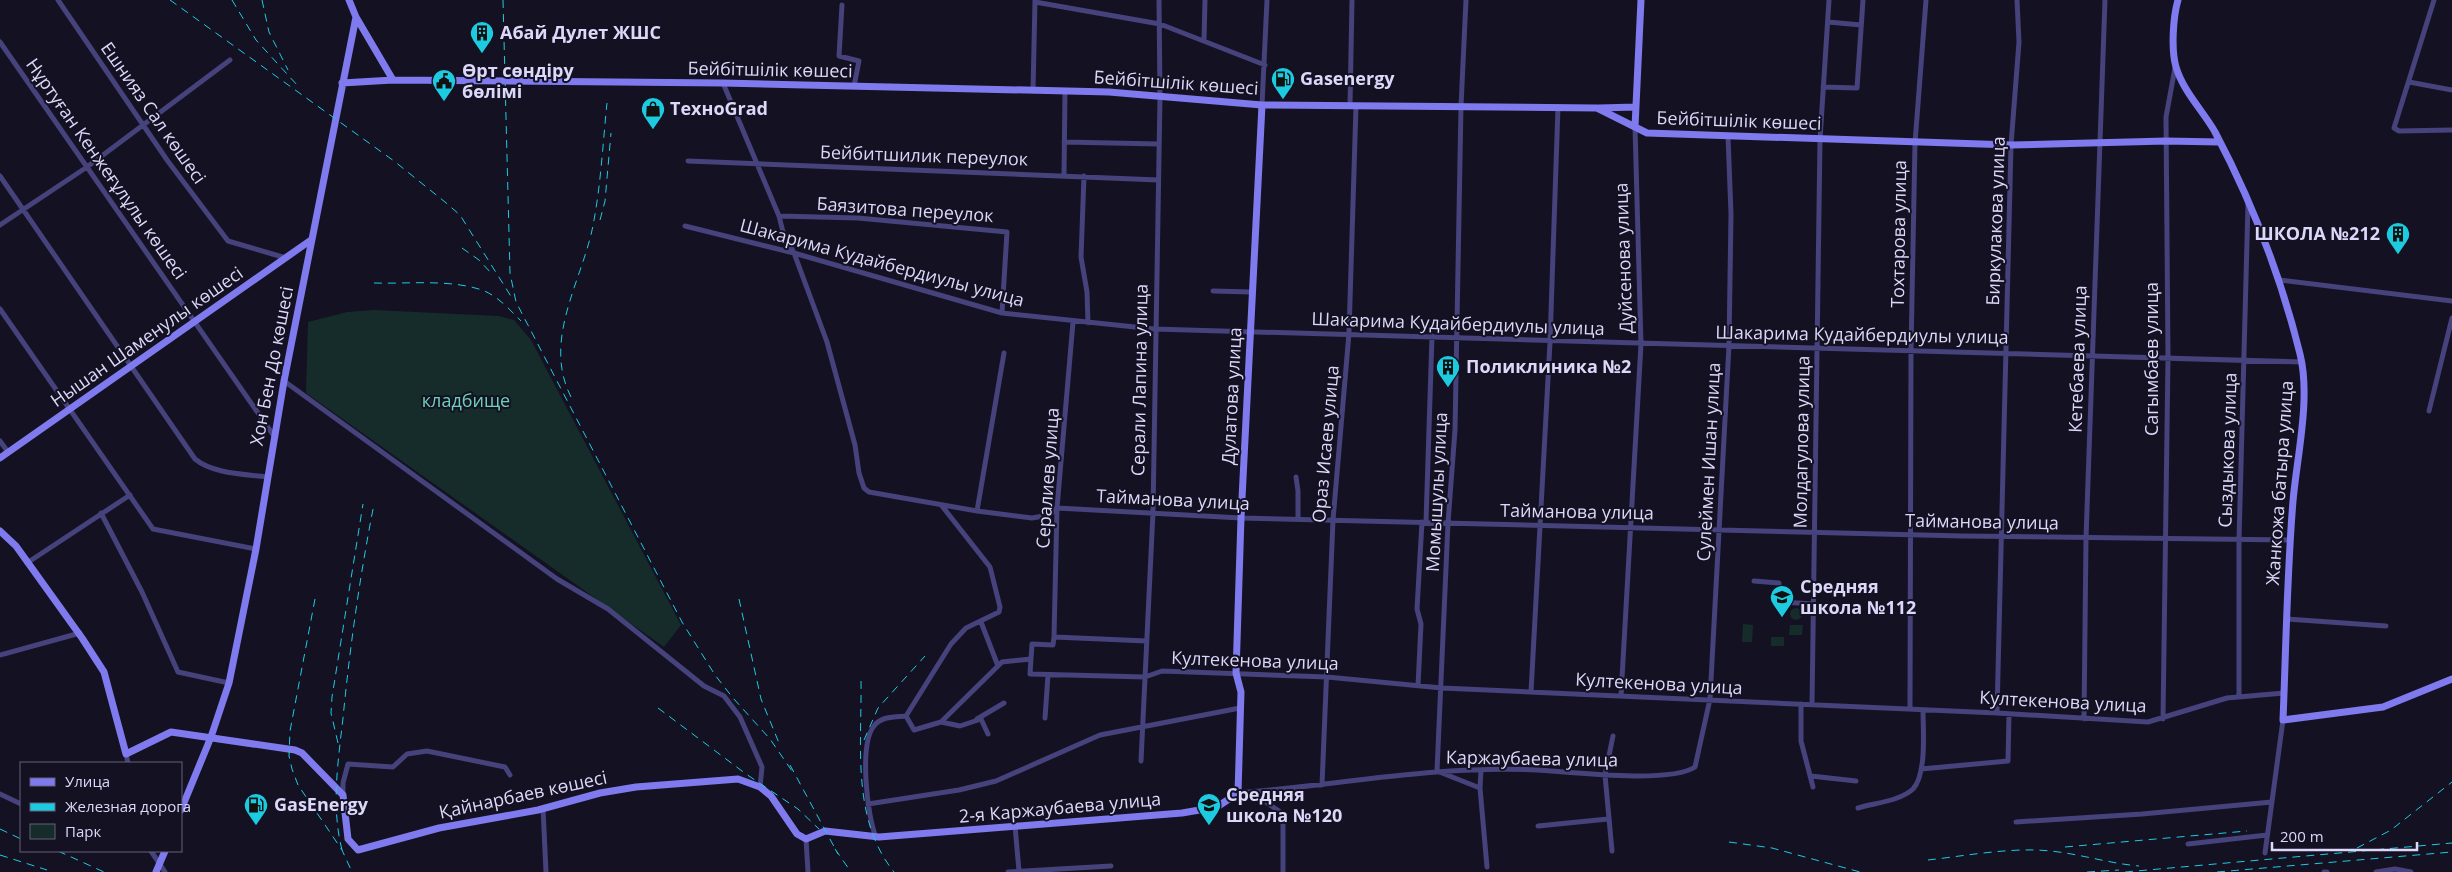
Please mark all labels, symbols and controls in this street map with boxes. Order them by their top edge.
building icon: Абай Дулет ЖШС [469,20,495,54]
place label: Абай Дулет ЖШС [500,20,661,44]
street label: Ешнияз Сал көшесі [96,37,212,188]
street label: Нұртуған Кенжеғұлұлы көшесі [21,53,193,284]
street label: Бейбітшілік көшесі [687,56,853,82]
place label: Өрт сөндіру бөлімі [462,58,575,103]
street label: Бейбітшілік көшесі [1093,64,1259,100]
fuel station icon: Gasenergy [1270,66,1296,100]
place label: Gasenergy [1300,66,1395,90]
public building icon: Өрт сөндіру бөлімі [431,68,457,102]
shop icon: ТехноGrad [640,96,666,130]
place label: ТехноGrad [670,96,768,120]
street label: Бейбітшілік көшесі [1656,105,1822,135]
street label: Биркулакова улица [1980,136,2010,306]
street label: Бейбитшилик переулок [820,139,1029,171]
street label: Тохтарова улица [1885,160,1911,308]
street label: Дуйсенова улица [1608,182,1638,334]
street label: Баязитова переулок [816,191,995,227]
street label: Шакарима Кудайбердиулы улица [737,212,1027,312]
place label: ШКОЛА №212 [2254,221,2380,245]
building icon: ШКОЛА №212 [2385,221,2411,255]
street label: Нышан Шаменулы көшесі [45,260,247,412]
street label: Сагымбаев улица [2139,282,2163,436]
street label: Хон Бен До көшесі [244,284,298,447]
street label: Серали Лапина улица [1125,284,1153,476]
street label: Кетебаева улица [2062,285,2092,433]
street label: Шакарима Кудайбердиулы улица [1311,306,1605,340]
street label: Шакарима Кудайбердиулы улица [1715,319,2009,349]
street label: Дулатова улица [1215,326,1247,465]
building icon: Поликлиника №2 [1435,354,1461,388]
place label: Поликлиника №2 [1466,354,1631,378]
street label: Молдагулова улица [1787,355,1815,528]
street label: Сулеймен Ишан улица [1691,362,1725,562]
street label: Ораз Исаев улица [1306,364,1344,524]
street label: Сыздыкова улица [2212,372,2242,528]
street label: Жанкожа батыра улица [2260,380,2298,586]
park label: кладбище [422,388,510,412]
street label: Сералиев улица [1030,407,1064,549]
street label: Момышулы улица [1420,411,1452,572]
street label: Тайманова улица [1096,483,1250,515]
street label: Тайманова улица [1500,498,1654,524]
street label: Тайманова улица [1905,508,2059,534]
place label: Средняя школа №112 [1800,574,1916,619]
school or university icon: Средняя школа №112 [1769,584,1795,618]
street label: Култекенова улица [1171,645,1339,675]
street label: Култекенова улица [1575,667,1743,699]
street label: Култекенова улица [1979,685,2147,717]
street label: Каржаубаева улица [1446,745,1618,772]
legend [20,762,182,852]
street label: Қайнарбаев көшесі [437,765,609,824]
text: Улица [65,771,110,791]
place label: Средняя школа №120 [1226,782,1342,827]
street label: 2-я Каржаубаева улица [958,786,1162,828]
fuel station icon: GasEnergy [243,792,269,826]
place label: GasEnergy [274,792,369,816]
school or university icon: Средняя школа №120 [1196,792,1222,826]
text: Железная дорога [65,796,191,816]
scale bar [2272,820,2417,852]
text: Парк [65,821,101,841]
text: 200 m [2280,826,2324,846]

